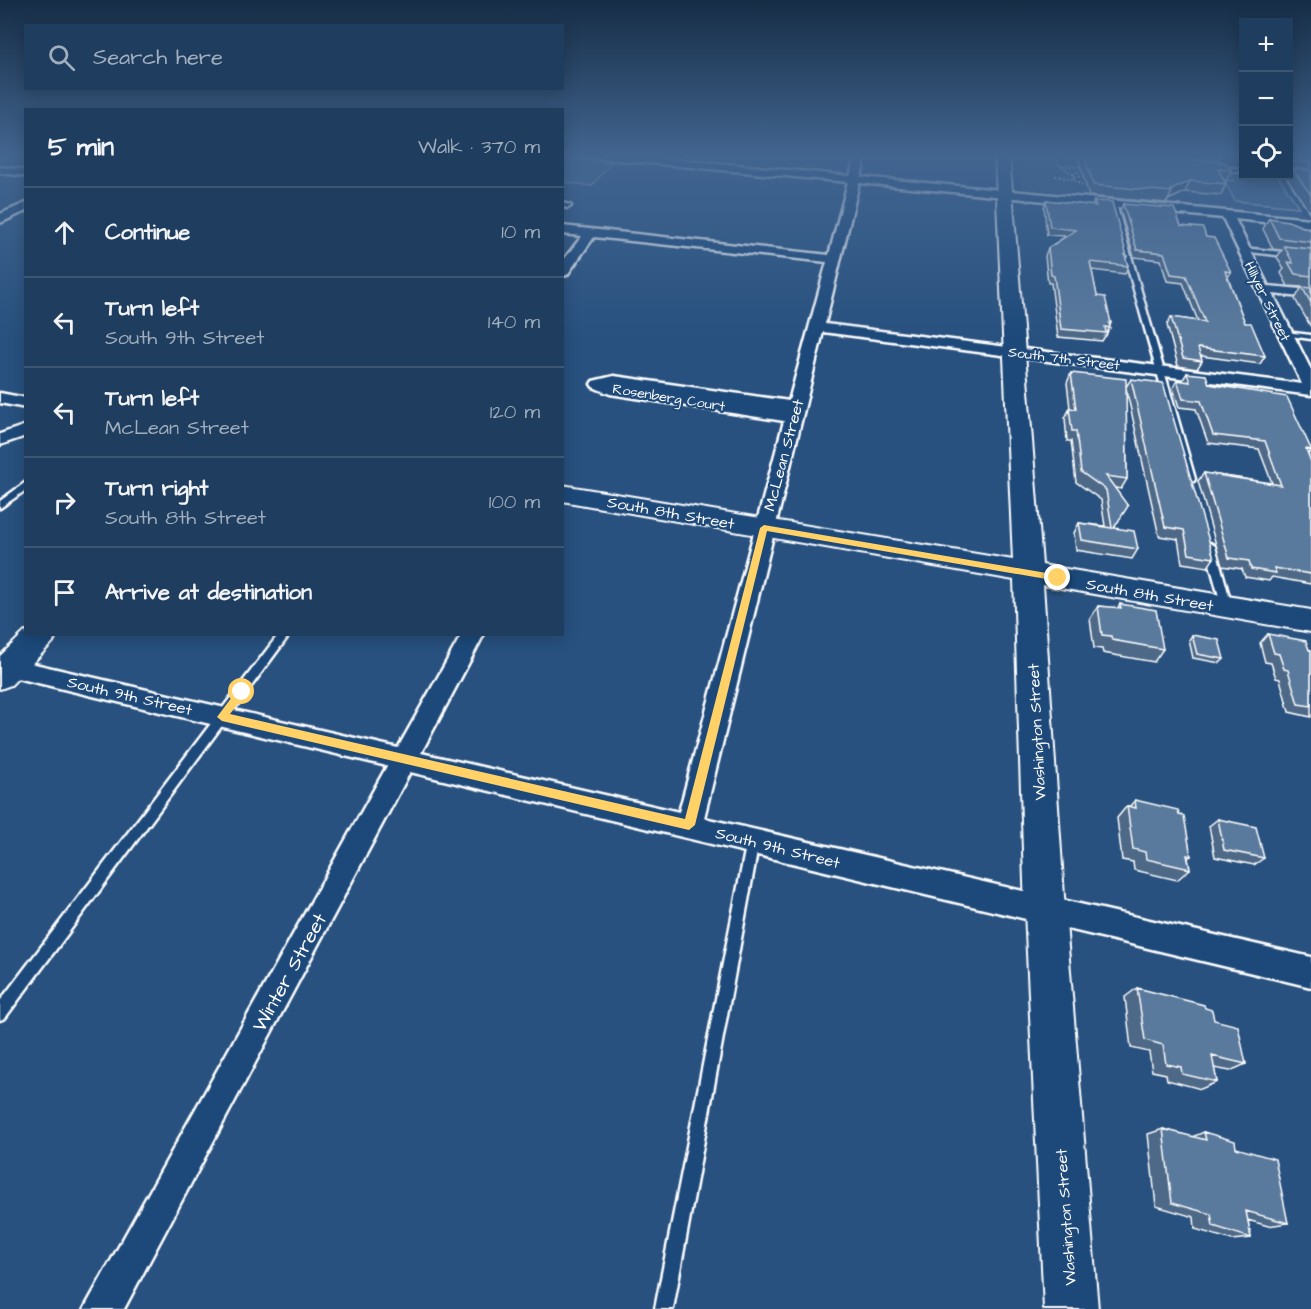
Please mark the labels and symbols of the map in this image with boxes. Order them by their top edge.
street label: Hillyer Street [1239,258,1295,345]
street label: South 7th Street [1007,342,1121,376]
street label: Rosenberg Court [611,379,727,417]
street label: McLean Street [758,396,810,514]
street label: South 8th Street [606,491,737,535]
route end [1044,564,1070,590]
street label: South 8th Street [1085,573,1216,617]
street label: Washington Street [1022,662,1053,801]
street label: South 9th Street [65,671,195,721]
route start [228,678,254,704]
street label: South 9th Street [713,822,843,874]
street label: Winter Street [246,908,334,1037]
street label: Washington Street [1050,1147,1083,1286]

